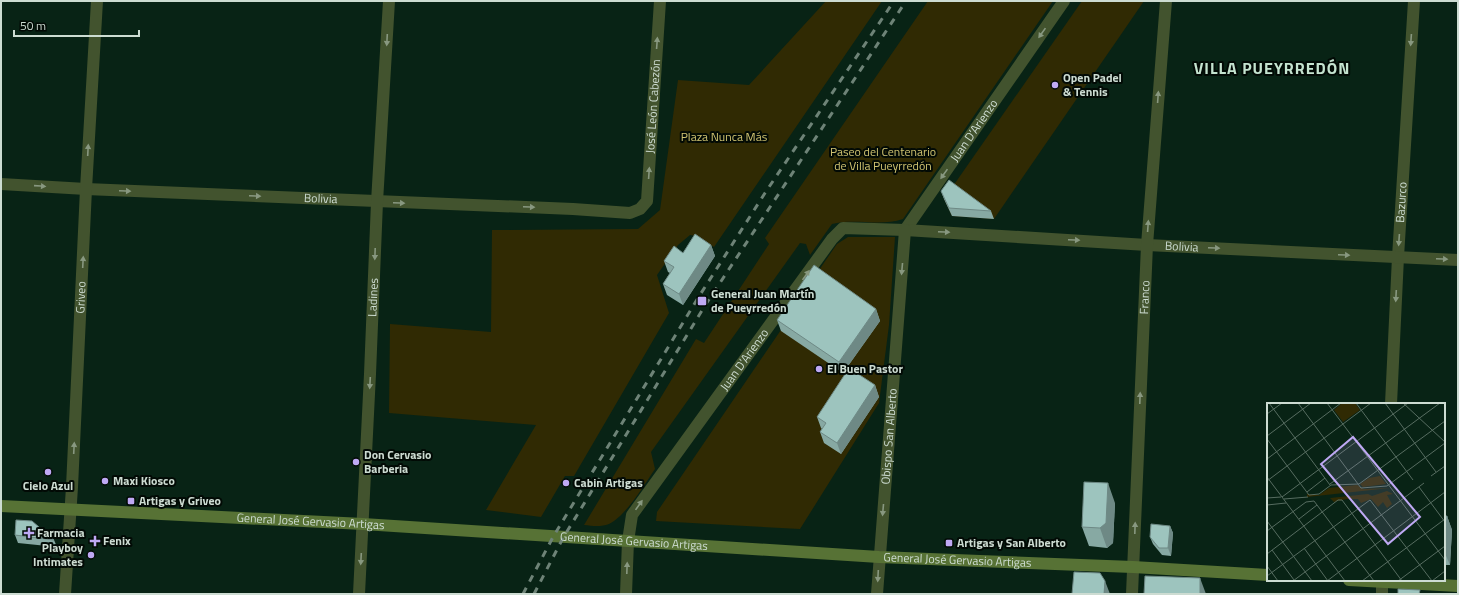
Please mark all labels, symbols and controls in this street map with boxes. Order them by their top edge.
scale bar [14,12,139,38]
text: 50 m [20,16,46,35]
one-way arrow [1038,28,1046,38]
one-way arrow [383,34,390,46]
one-way arrow [1408,34,1415,46]
one-way arrow [654,36,660,49]
district label: VILLA PUEYRREDÓN [1194,56,1350,80]
street label: José León Cabezón [640,59,665,154]
place label: Open Padel & Tennis [1063,68,1122,101]
marker: Open Padel & Tennis [1050,80,1060,90]
one-way arrow [1155,91,1162,103]
street label: Juan D’Arienzo [945,95,1002,166]
park label: Plaza Nunca Más [681,127,768,146]
park label: Paseo del Centenario de Villa Pueyrredón [830,142,936,175]
one-way arrow [85,144,92,156]
one-way arrow [645,167,652,179]
one-way arrow [940,169,948,180]
street label: Bazurco [1390,181,1412,223]
one-way arrow [34,183,46,190]
one-way arrow [119,188,132,194]
street label: Bolivia [303,188,338,208]
one-way arrow [249,193,261,200]
one-way arrow [393,199,405,206]
one-way arrow [523,204,535,211]
one-way arrow [1145,220,1152,232]
one-way arrow [938,229,950,236]
one-way arrow [1395,234,1402,246]
street label: Bolivia [1164,236,1199,256]
one-way arrow [1068,237,1080,244]
one-way arrow [1208,245,1221,251]
one-way arrow [372,248,378,261]
one-way arrow [1338,251,1350,258]
one-way arrow [80,256,87,268]
one-way arrow [1436,256,1448,263]
one-way arrow [899,263,906,275]
one-way arrow [802,270,810,280]
street label: Ladines [362,277,383,317]
street label: Franco [1134,280,1154,315]
street label: Griveo [70,281,91,314]
place label: General Juan Martín de Pueyrredón [711,284,814,317]
one-way arrow [1393,290,1399,303]
marker: General Juan Martín de Pueyrredón [696,295,708,307]
street label: Juan D’Arienzo [715,324,773,395]
place label: El Buen Pastor [827,359,903,378]
marker: El Buen Pastor [814,364,824,374]
one-way arrow [366,377,373,390]
street label: Obispo San Alberto [875,388,902,485]
one-way arrow [1137,392,1144,404]
inset map [1267,403,1445,581]
one-way arrow [70,442,77,454]
place label: Don Cervasio Barberia [364,445,432,478]
marker: Don Cervasio Barberia [351,457,361,467]
marker: Cielo Azul [43,467,53,477]
place label: Maxi Kiosco [113,471,175,490]
place label: Cabin Artigas [574,473,643,492]
place label: Cielo Azul [23,476,73,495]
marker: Maxi Kiosco [100,476,110,486]
marker: Cabin Artigas [561,478,571,488]
place label: Artigas y Griveo [139,491,221,510]
marker: Artigas y Griveo [126,496,136,506]
one-way arrow [635,500,643,510]
one-way arrow [879,504,886,516]
street label: General José Gervasio Artigas [236,508,386,534]
one-way arrow [1132,521,1138,534]
place label: Farmacia [37,523,85,542]
street label: General José Gervasio Artigas [560,527,709,555]
marker: Farmacia [24,528,34,538]
place label: Fenix [103,531,131,550]
place label: Artigas y San Alberto [957,533,1066,552]
marker: Fenix [90,536,100,546]
place label: Playboy Intimates [33,538,83,571]
marker: Artigas y San Alberto [944,538,954,548]
street label: General José Gervasio Artigas [883,547,1032,572]
marker: Playboy Intimates [86,550,96,560]
one-way arrow [357,553,364,565]
one-way arrow [624,561,630,574]
one-way arrow [875,570,881,583]

